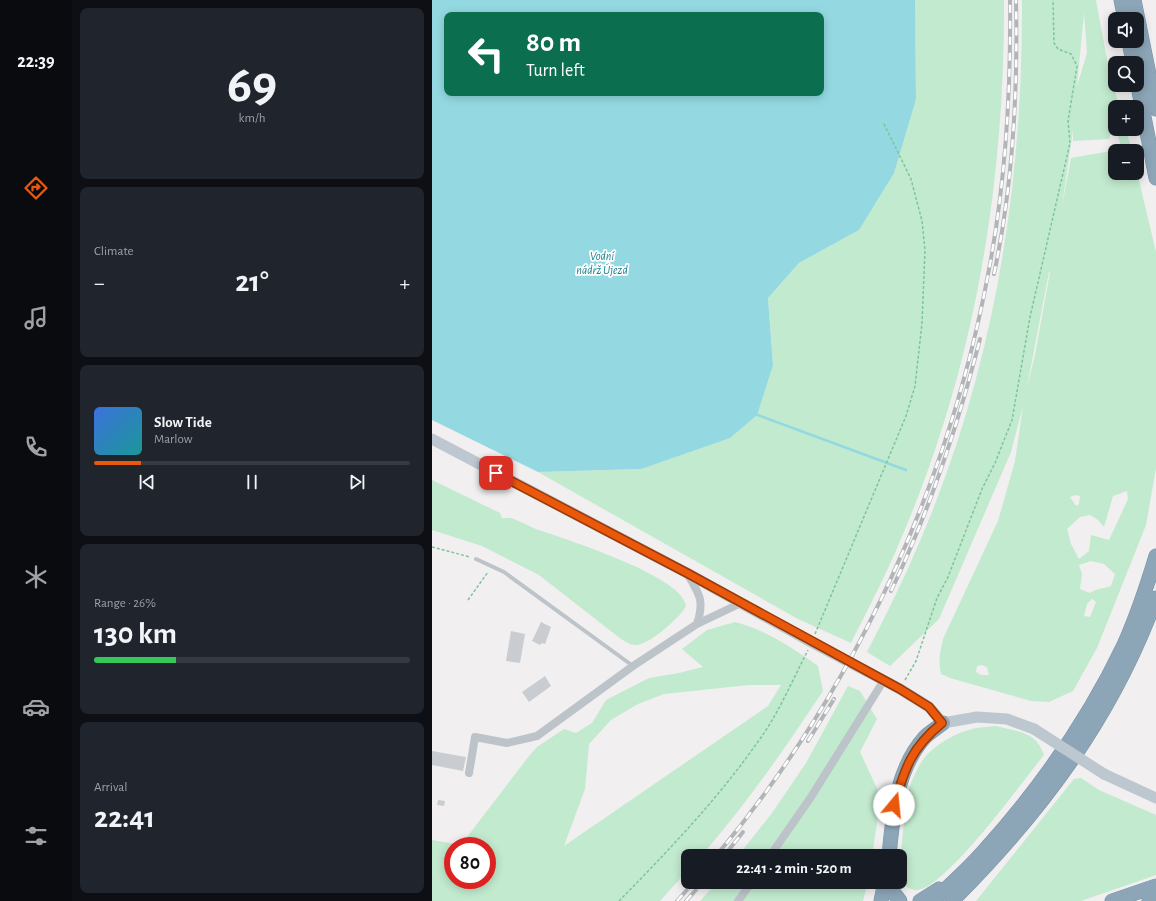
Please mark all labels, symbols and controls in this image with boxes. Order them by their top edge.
map controls [1108,12,1144,180]
button: sound [1108,12,1144,48]
icon: left [460,28,512,80]
text: 80 m [526,29,581,57]
text: 22:39 [17,53,55,71]
button: search [1108,56,1144,92]
text: 69 [227,59,277,111]
text: Turn left [526,62,585,80]
button: + [1108,100,1144,136]
text: km/h [239,112,265,125]
button: − [1108,144,1144,180]
icon: directions [22,174,50,202]
text: Climate [94,245,133,258]
water label: Vodní nádrž Újezd [576,250,628,277]
text: 21° [235,267,269,297]
text: − [94,272,105,294]
text: + [399,272,410,294]
icon: music [22,304,50,332]
text: Slow Tide [154,415,212,430]
icon: phone [22,433,50,461]
text: Marlow [154,433,192,446]
pin [479,456,513,490]
icon: arrive [485,462,507,484]
icon: previous [136,471,158,493]
icon: pause [241,471,263,493]
icon: next [346,471,368,493]
icon: climate [22,563,50,591]
text: Range · 26% [94,597,156,610]
text: 130 km [94,619,177,649]
icon: car [22,693,50,721]
text: Arrival [94,781,127,794]
position arrow [873,784,915,826]
text: 22:41 [94,803,155,833]
icon: filters [22,822,50,850]
speed limit sign: 80 [444,837,496,889]
text: 22:41 · 2 min · 520 m [736,861,852,876]

